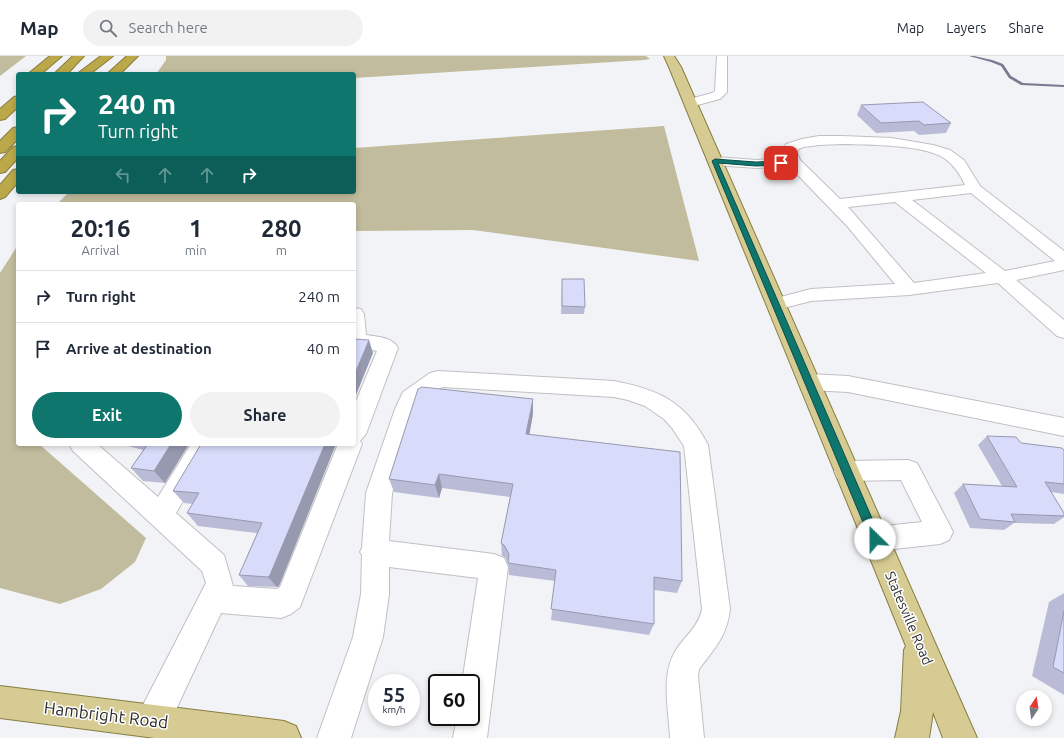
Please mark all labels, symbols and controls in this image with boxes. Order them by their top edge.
search box [83,10,363,46]
text: Map [20,17,59,39]
icon: search [97,17,119,39]
text: Search here [129,19,208,36]
text: Map [897,20,924,36]
text: Layers [946,20,986,36]
text: Share [1008,20,1044,36]
icon: right [32,88,84,140]
text: 240 m [98,88,176,119]
text: Turn right [98,121,178,141]
pin [764,146,798,180]
icon: arrive [770,152,792,174]
icon: left [112,164,134,186]
icon: ahead [154,164,176,186]
icon: ahead [196,164,218,186]
icon: right [238,164,260,186]
text: 20:16 [70,215,130,242]
text: 1 [189,215,202,242]
text: 280 [261,215,302,242]
text: Arrival [81,243,119,257]
text: min [185,243,207,257]
text: m [276,243,287,257]
icon: right [32,286,54,308]
text: Turn right [66,288,136,305]
text: 240 m [298,288,340,305]
icon: arrive [32,338,54,360]
text: Arrive at destination [66,340,212,357]
text: 40 m [307,340,340,357]
button: Exit [32,392,182,438]
button: Share [190,392,340,438]
position arrow [854,518,896,560]
street label: Statesville Road [882,569,936,667]
speed limit sign: 60 [428,674,480,726]
text: 55 [383,683,405,706]
north arrow [1016,690,1052,726]
map controls [1016,690,1052,726]
street label: Hambright Road [43,697,169,732]
text: km/h [382,704,406,715]

